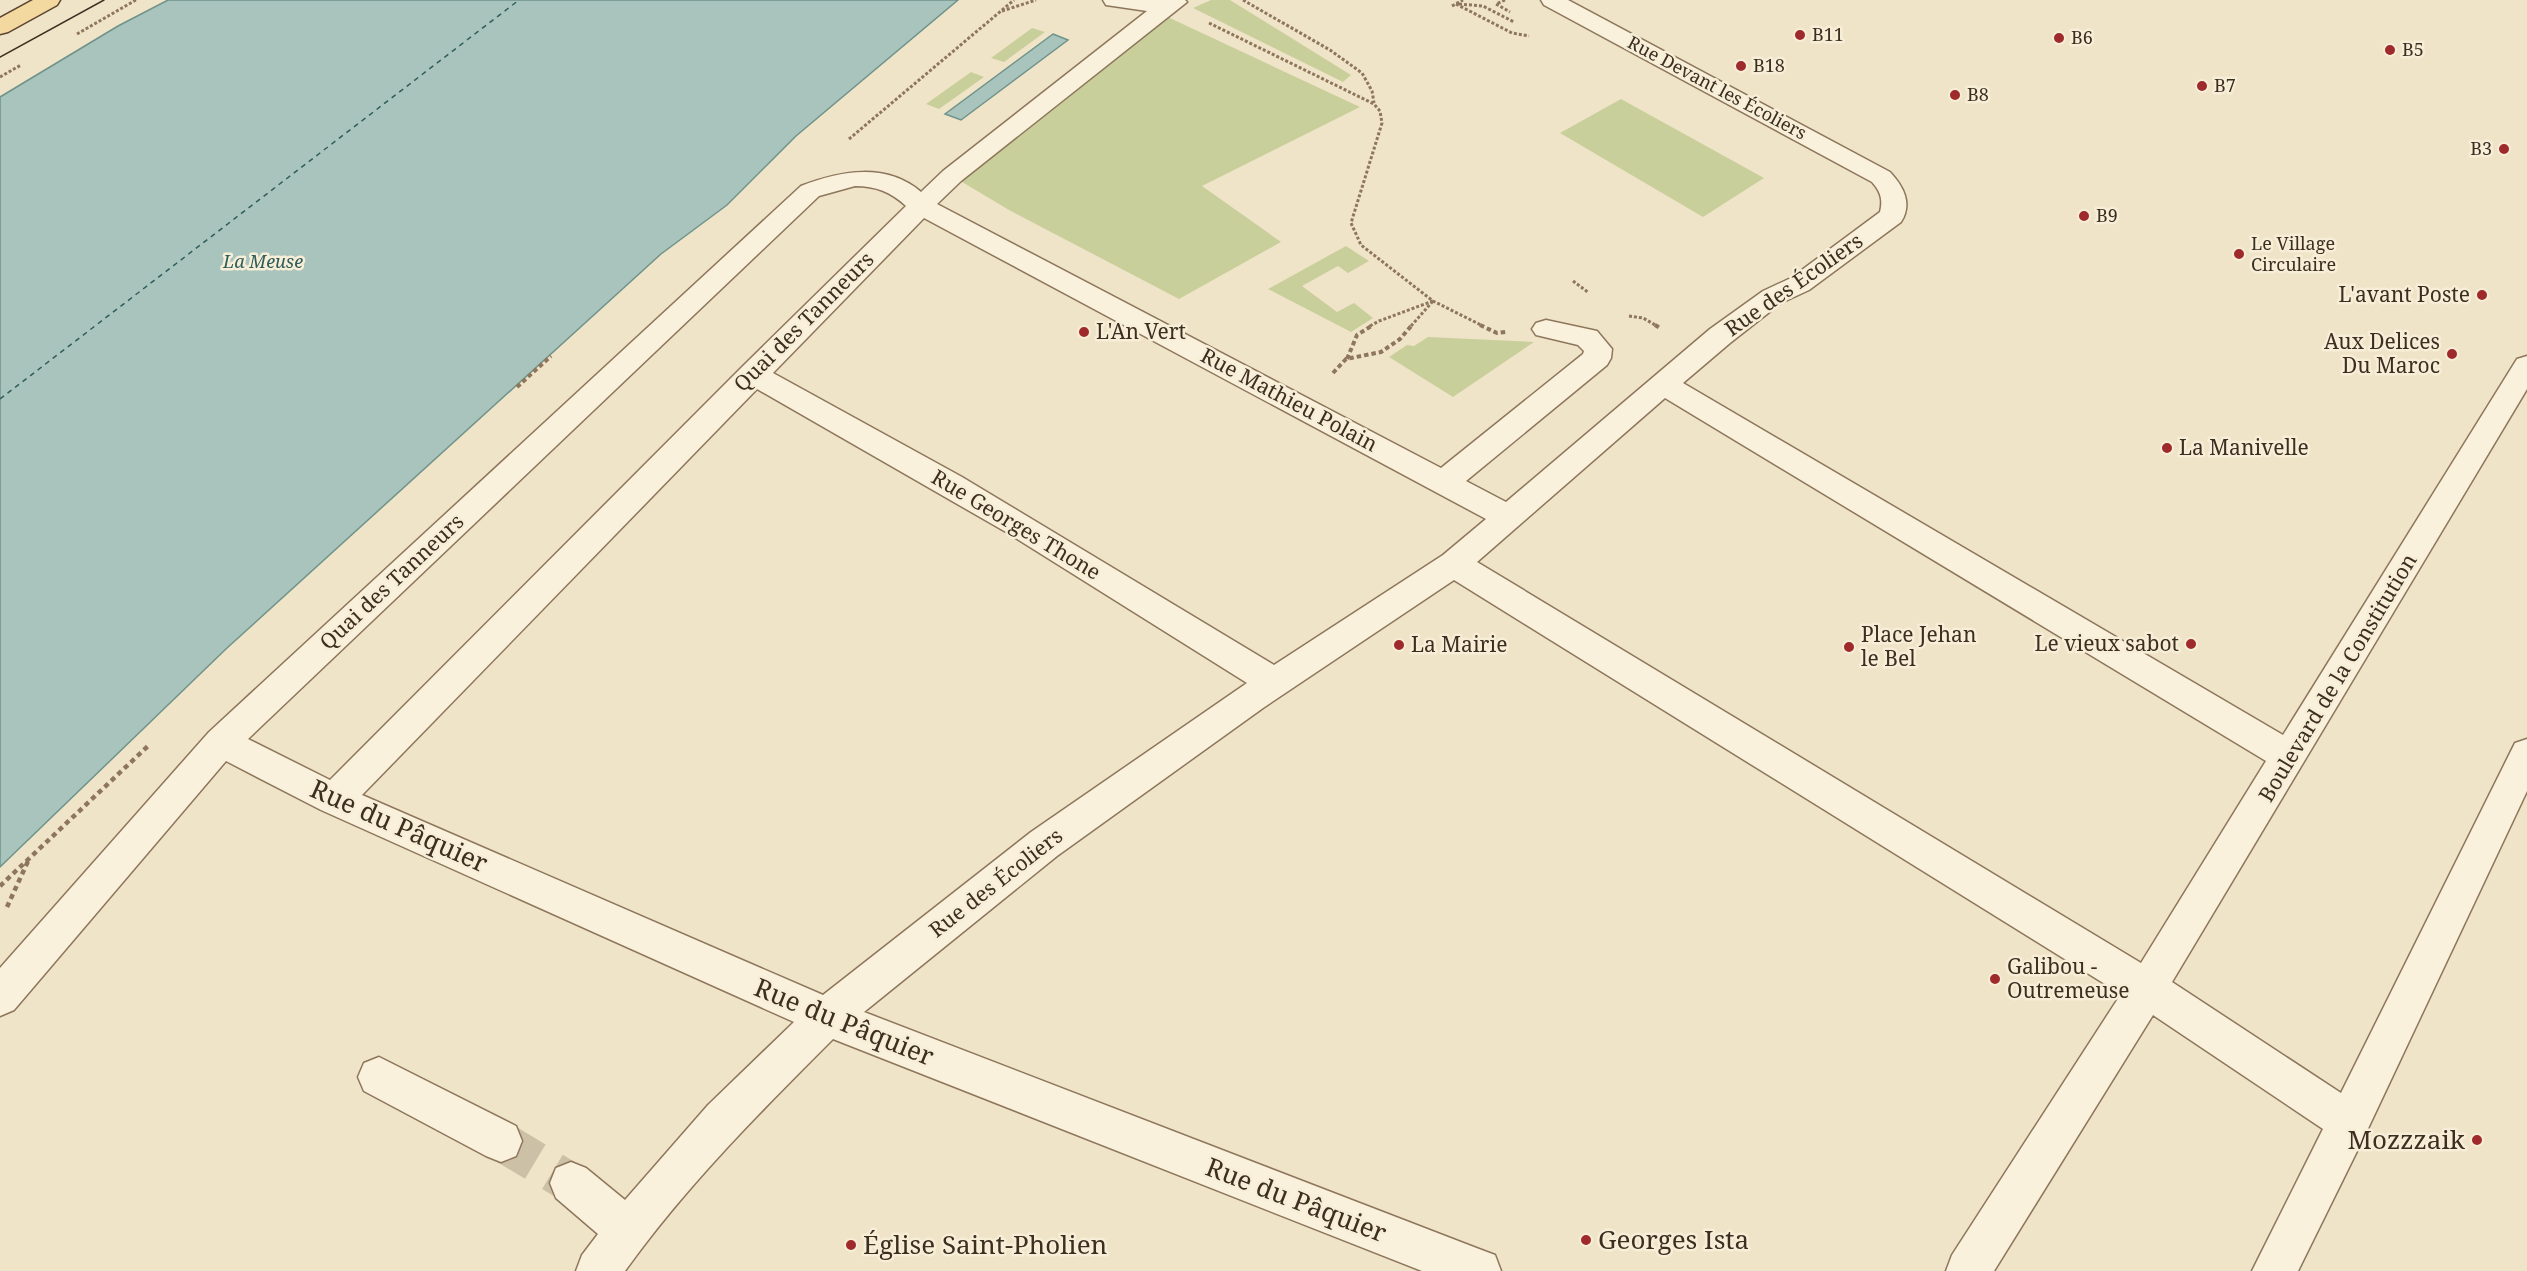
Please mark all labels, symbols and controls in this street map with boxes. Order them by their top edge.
place label: B11 [1812,22,1844,46]
place label: B6 [2071,25,2093,49]
marker: B11 [1793,28,1807,42]
street label: Rue Devant les Écoliers [1624,30,1811,145]
marker: B6 [2052,31,2066,45]
place label: B5 [2402,37,2424,61]
marker: B5 [2383,43,2397,57]
place label: B18 [1753,53,1785,77]
marker: B18 [1734,59,1748,73]
place label: B7 [2214,73,2236,97]
marker: B7 [2195,79,2209,93]
place label: B8 [1967,82,1989,106]
marker: B8 [1948,88,1962,102]
place label: B3 [2470,136,2492,160]
marker: B3 [2497,142,2511,156]
place label: B9 [2096,203,2118,227]
marker: B9 [2077,209,2091,223]
street label: Rue des Écoliers [1719,226,1868,342]
place label: Le Village Circulaire [2251,231,2336,276]
street label: Quai des Tanneurs [727,245,879,397]
marker: Le Village Circulaire [2232,247,2246,261]
water label: La Meuse [222,249,303,273]
place label: L'avant Poste [2338,280,2470,308]
marker: L'avant Poste [2475,288,2489,302]
place label: L'An Vert [1096,317,1186,345]
marker: L'An Vert [1077,325,1091,339]
place label: Aux Delices Du Maroc [2324,327,2440,379]
street label: Rue Mathieu Polain [1196,341,1383,458]
marker: Aux Delices Du Maroc [2445,347,2459,361]
place label: La Manivelle [2179,433,2309,461]
marker: La Manivelle [2160,441,2174,455]
street label: Rue Georges Thone [927,463,1106,586]
street label: Quai des Tanneurs [313,507,469,655]
street label: Boulevard de la Constitution [2252,548,2423,807]
place label: Place Jehan le Bel [1861,620,1976,672]
place label: Le vieux sabot [2034,629,2179,657]
place label: La Mairie [1411,630,1507,658]
marker: Le vieux sabot [2184,637,2198,651]
marker: La Mairie [1392,638,1406,652]
marker: Place Jehan le Bel [1842,640,1856,654]
street label: Rue du Pâquier [305,770,494,880]
street label: Rue des Écoliers [923,821,1068,943]
place label: Galibou - Outremeuse [2007,952,2130,1004]
street label: Rue du Pâquier [749,969,940,1073]
marker: Galibou - Outremeuse [1988,972,2002,986]
place label: Mozzzaik [2348,1121,2466,1157]
marker: Mozzzaik [2470,1133,2484,1147]
street label: Rue du Pâquier [1201,1148,1392,1250]
place label: Georges Ista [1598,1221,1749,1257]
place label: Église Saint-Pholien [863,1226,1108,1262]
marker: Georges Ista [1579,1233,1593,1247]
marker: Église Saint-Pholien [844,1238,858,1252]

